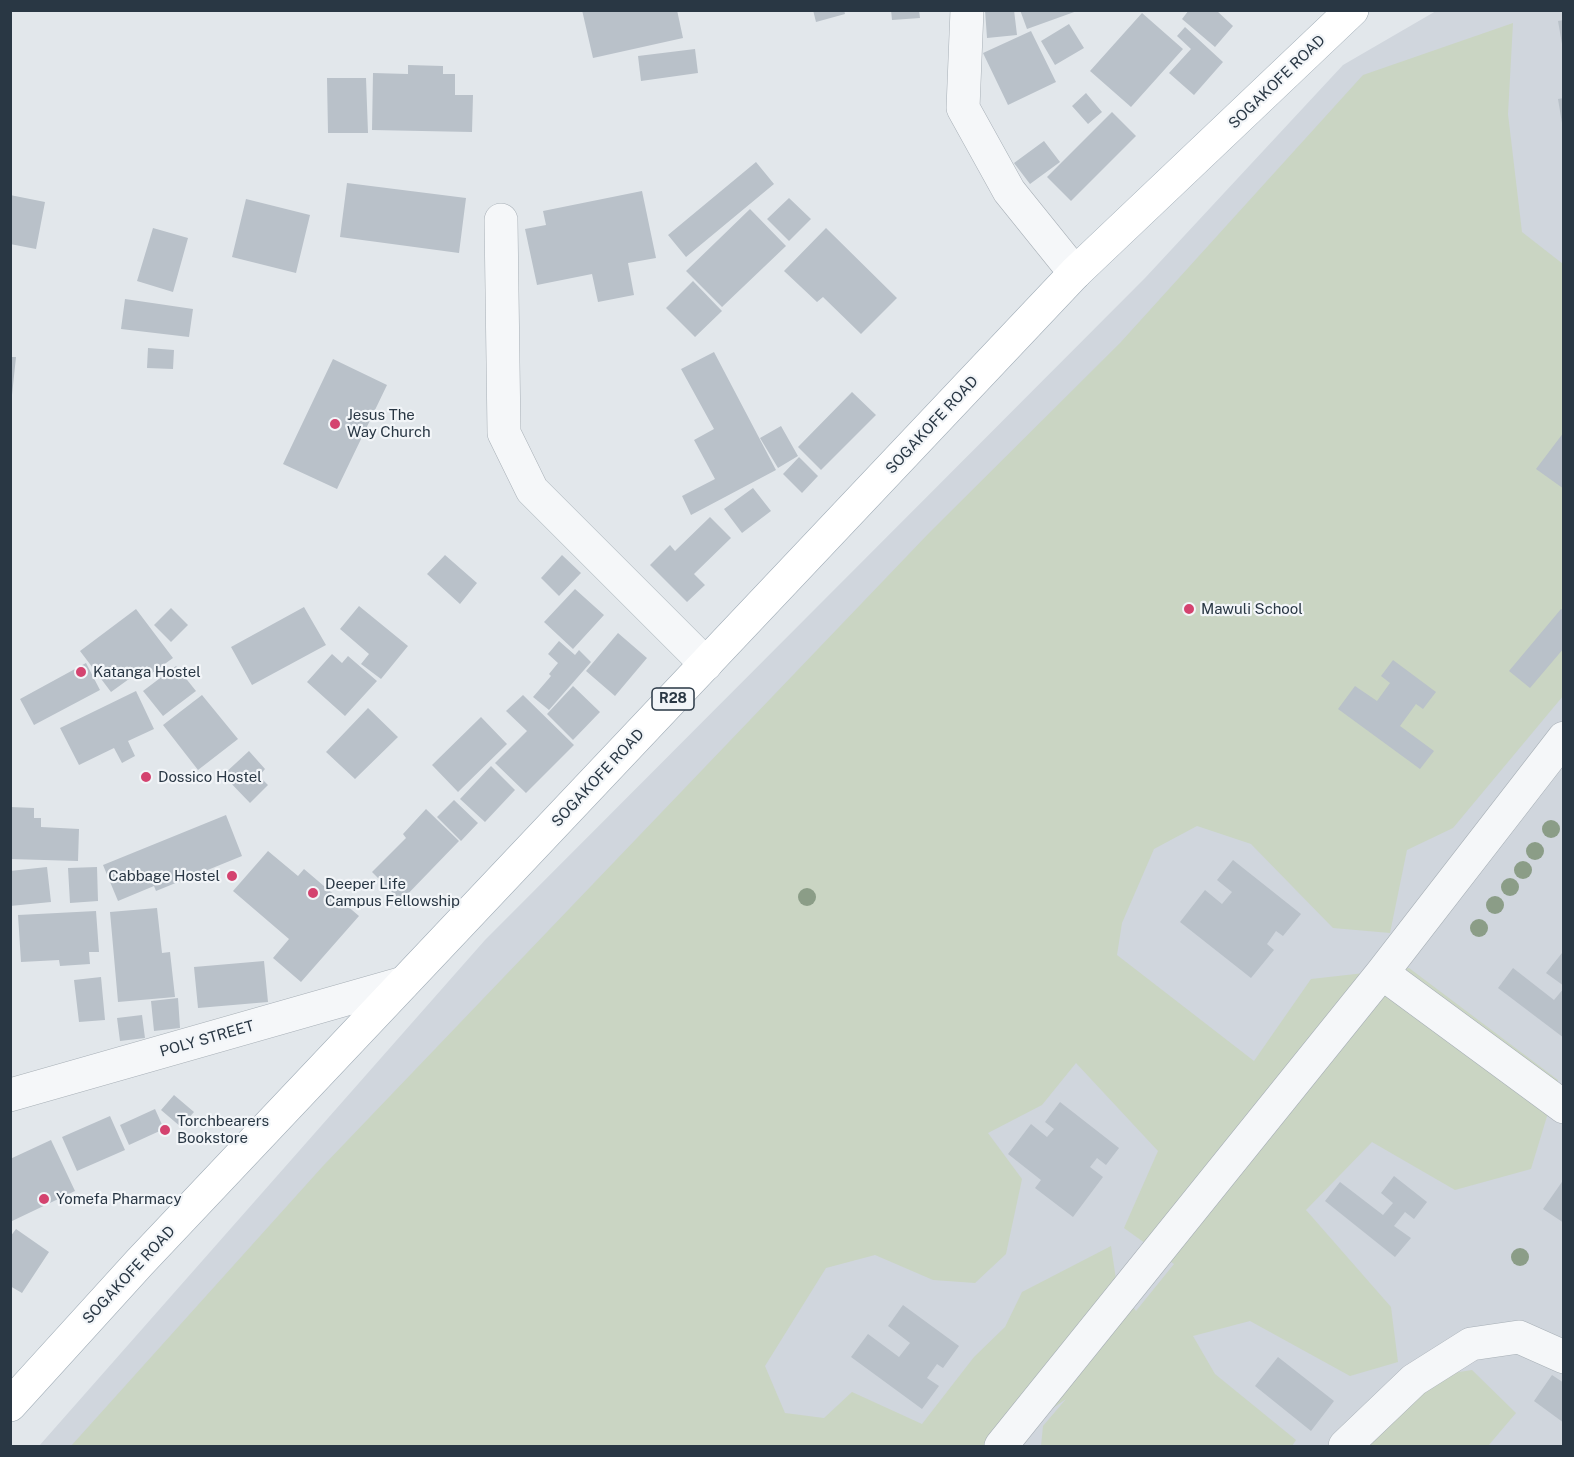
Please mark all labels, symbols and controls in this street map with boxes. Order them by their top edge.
street label: SOGAKOFE ROAD [1225,31,1329,133]
street label: SOGAKOFE ROAD [882,372,982,478]
place label: Jesus The Way Church [347,406,431,441]
marker: Jesus The Way Church [328,417,342,431]
place label: Mawuli School [1201,600,1303,618]
marker: Mawuli School [1182,602,1196,616]
place label: Katanga Hostel [93,663,201,681]
marker: Katanga Hostel [74,665,88,679]
road number: R28 [652,688,694,710]
street label: SOGAKOFE ROAD [548,725,648,831]
place label: Dossico Hostel [158,768,262,786]
marker: Dossico Hostel [139,770,153,784]
place label: Cabbage Hostel [108,867,220,885]
marker: Cabbage Hostel [225,869,239,883]
place label: Deeper Life Campus Fellowship [325,875,460,910]
marker: Deeper Life Campus Fellowship [306,886,320,900]
street label: POLY STREET [158,1017,256,1061]
place label: Torchbearers Bookstore [177,1112,269,1147]
marker: Torchbearers Bookstore [158,1123,172,1137]
place label: Yomefa Pharmacy [56,1190,181,1208]
marker: Yomefa Pharmacy [37,1192,51,1206]
street label: SOGAKOFE ROAD [79,1222,179,1328]

